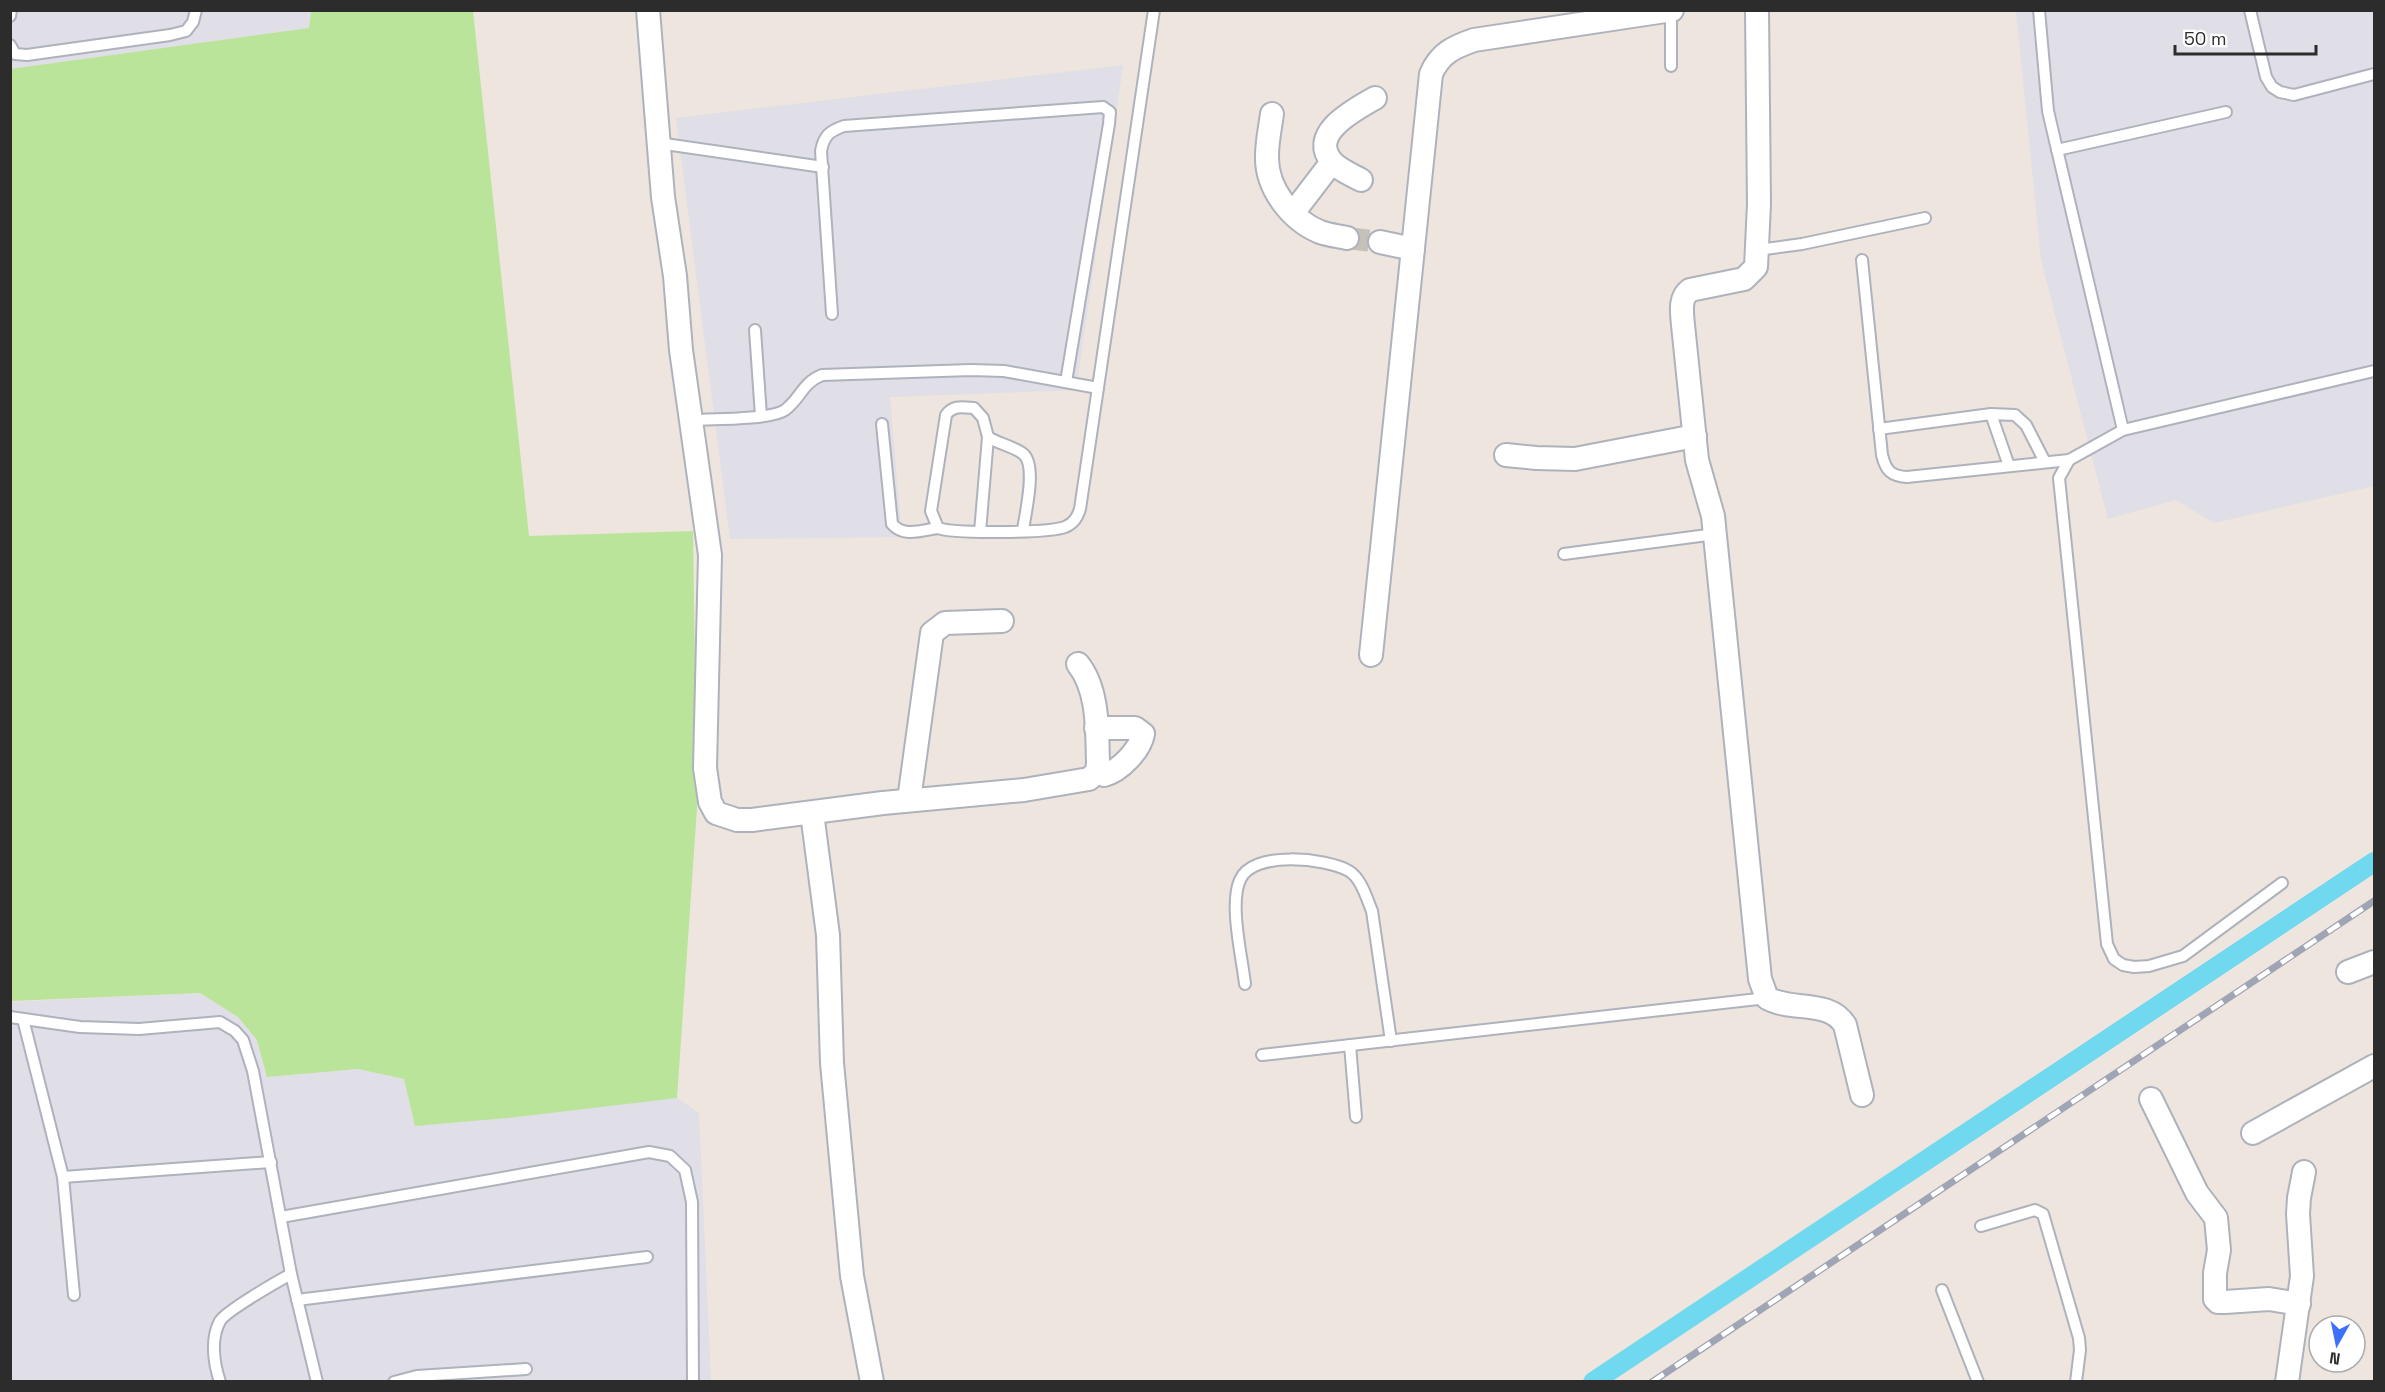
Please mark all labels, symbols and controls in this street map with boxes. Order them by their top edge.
scale bar [2175,18,2316,56]
text: 50 m [2184,27,2226,50]
north arrow [2307,1314,2367,1374]
text: N [2328,1347,2342,1370]

